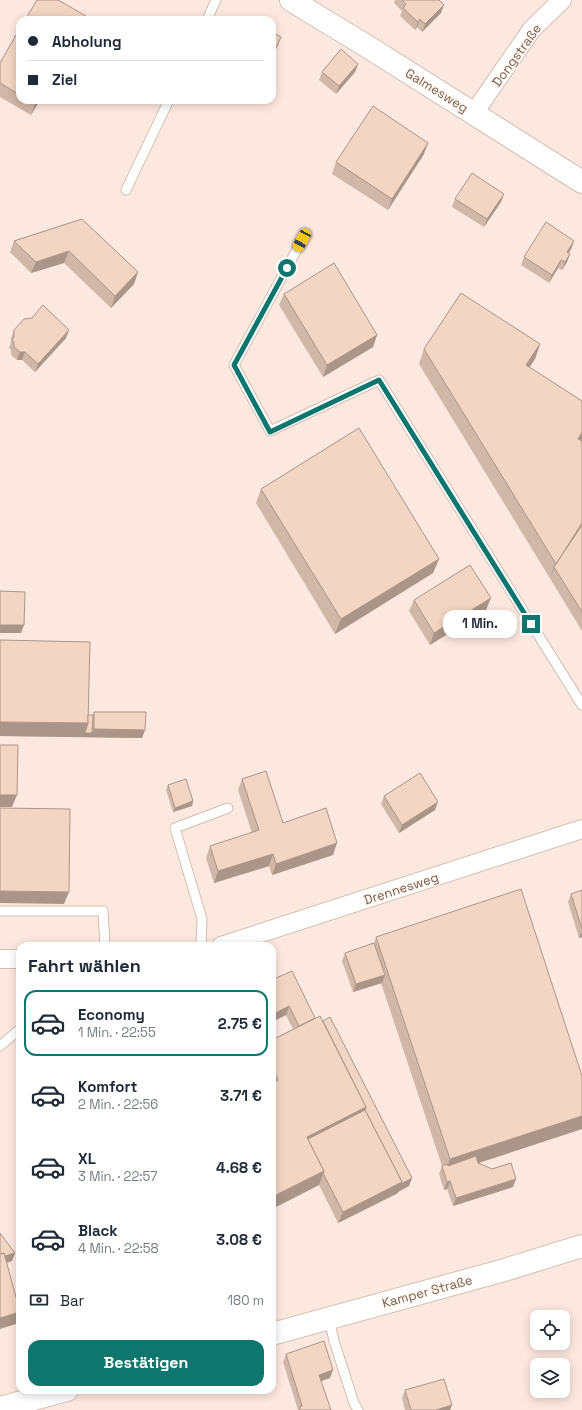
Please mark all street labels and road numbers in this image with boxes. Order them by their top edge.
street label: Dongstraße [488,20,545,90]
street label: Galmesweg [402,64,471,116]
street label: Drennesweg [362,868,441,909]
street label: Kamper Straße [380,1271,474,1312]

